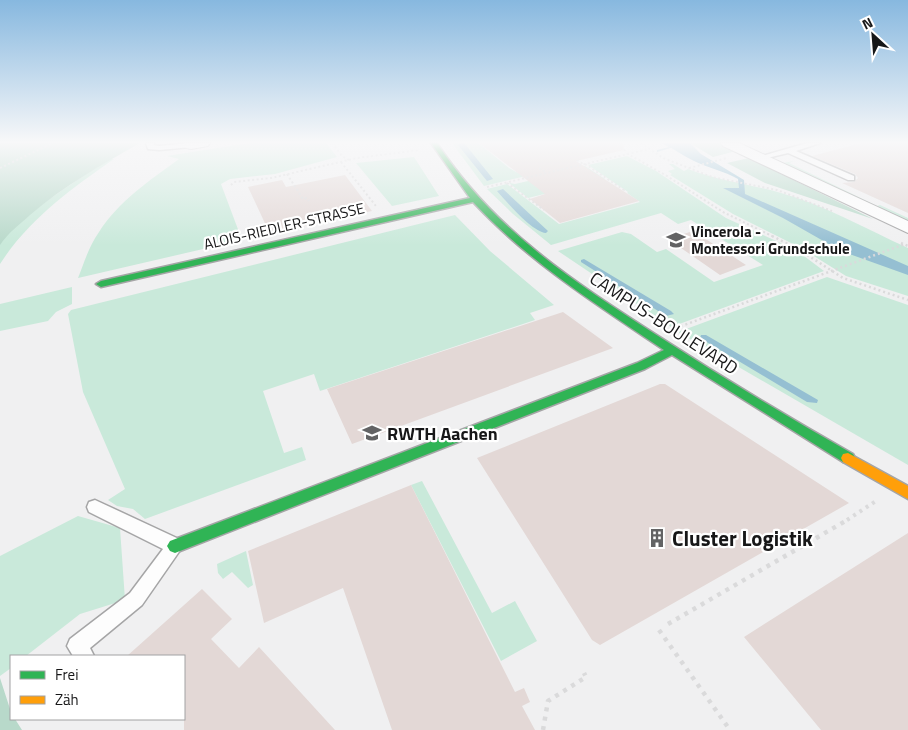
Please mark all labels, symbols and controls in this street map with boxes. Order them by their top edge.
north arrow [848,10,898,60]
text: N [858,11,876,34]
street label: ALOIS-RIEDLER-STRASSE [201,196,367,256]
place label: Vincerola - Montessori Grundschule [691,220,850,260]
school or university icon: Vincerola - Montessori Grundschule [665,229,687,251]
street label: CAMPUS-BOULEVARD [584,265,744,381]
place label: RWTH Aachen [387,420,498,447]
school or university icon: RWTH Aachen [361,422,383,444]
place label: Cluster Logistik [672,522,813,554]
building icon: Cluster Logistik [646,527,668,549]
legend [10,655,185,720]
text: Frei [55,663,78,686]
text: Zäh [55,688,79,711]

